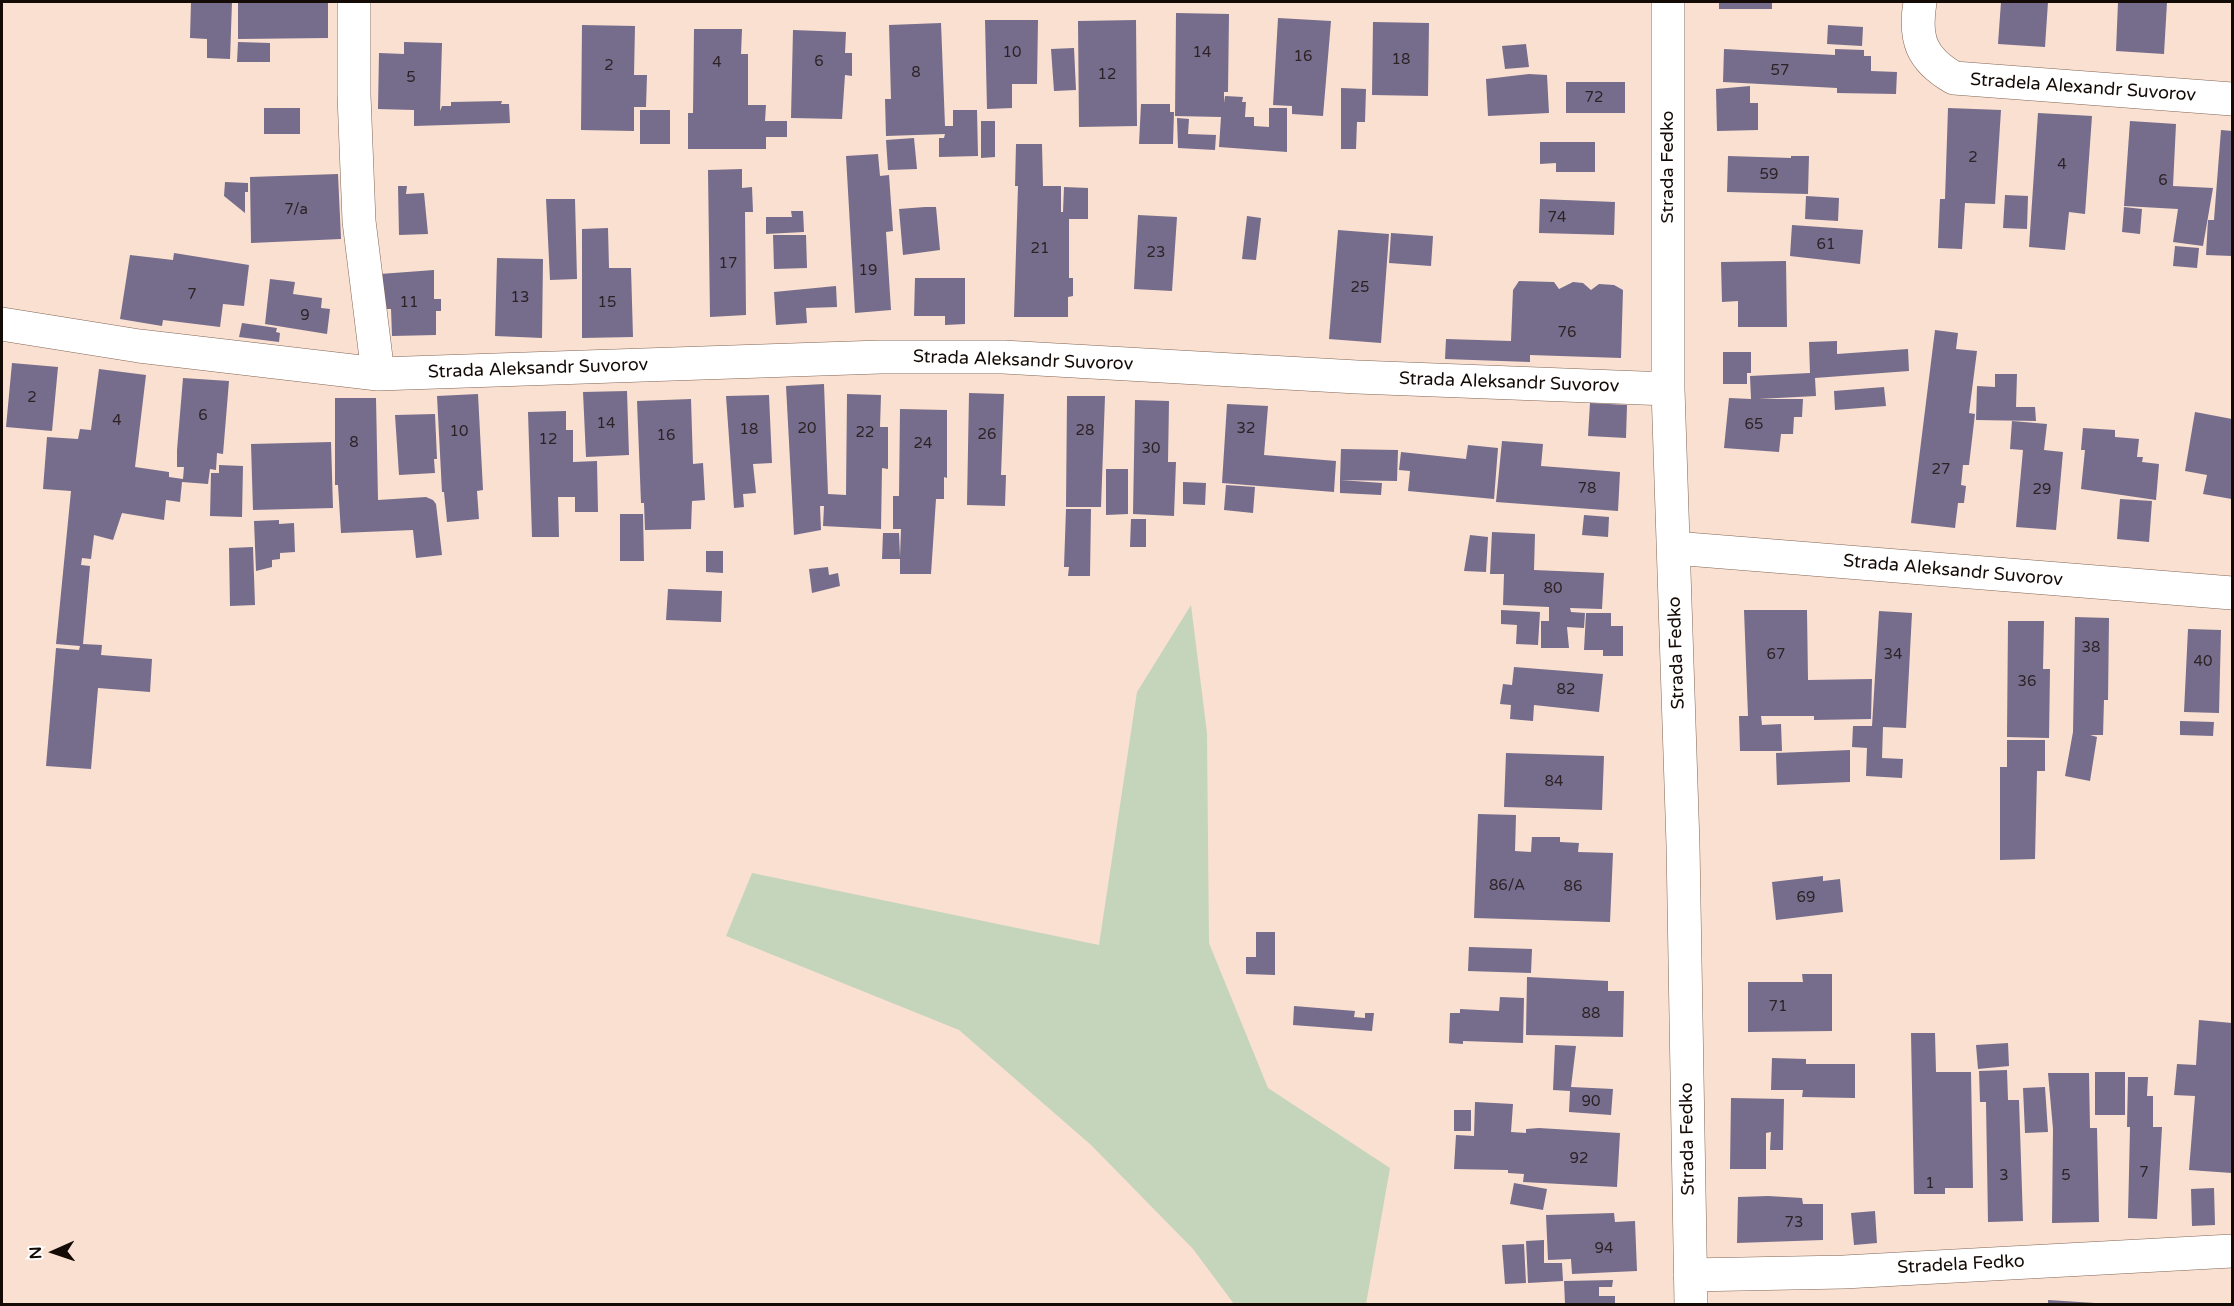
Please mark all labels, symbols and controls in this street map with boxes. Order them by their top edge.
house number: 10 [1003,44,1021,62]
house number: 14 [1193,44,1211,62]
house number: 16 [1294,48,1312,66]
house number: 18 [1392,51,1410,69]
house number: 6 [814,53,824,71]
house number: 4 [712,54,722,72]
house number: 2 [604,57,614,75]
house number: 57 [1771,62,1789,80]
house number: 8 [911,64,921,82]
house number: 12 [1098,66,1116,84]
house number: 5 [406,69,416,87]
street label: Stradela Alexandr Suvorov [1969,69,2197,107]
house number: 72 [1585,89,1603,107]
street label: Strada Fedko [1657,110,1679,224]
house number: 2 [1968,149,1978,167]
house number: 4 [2057,156,2067,174]
house number: 59 [1760,166,1778,184]
house number: 6 [2158,172,2168,190]
house number: 7/a [284,201,308,219]
house number: 74 [1548,209,1566,227]
house number: 61 [1817,236,1835,254]
house number: 21 [1031,240,1049,258]
house number: 23 [1147,244,1165,262]
house number: 17 [719,255,737,273]
house number: 19 [859,262,877,280]
house number: 25 [1351,279,1369,297]
house number: 7 [187,286,197,304]
house number: 13 [511,289,529,307]
house number: 11 [400,294,418,312]
house number: 15 [598,294,616,312]
house number: 9 [300,307,310,325]
house number: 76 [1558,324,1576,342]
street label: Strada Aleksandr Suvorov [913,346,1133,376]
street label: Strada Aleksandr Suvorov [428,354,648,384]
street label: Strada Aleksandr Suvorov [1399,368,1619,398]
house number: 2 [27,389,37,407]
house number: 6 [198,407,208,425]
house number: 4 [112,412,122,430]
house number: 14 [597,415,615,433]
house number: 65 [1745,416,1763,434]
house number: 20 [798,420,816,438]
house number: 32 [1237,420,1255,438]
house number: 18 [740,421,758,439]
house number: 28 [1076,422,1094,440]
house number: 10 [450,423,468,441]
house number: 22 [856,424,874,442]
house number: 26 [978,426,996,444]
house number: 16 [657,427,675,445]
house number: 12 [539,431,557,449]
house number: 8 [349,434,359,452]
house number: 24 [914,435,932,453]
house number: 30 [1142,440,1160,458]
house number: 27 [1932,461,1950,479]
house number: 78 [1578,480,1596,498]
house number: 29 [2033,481,2051,499]
street label: Strada Aleksandr Suvorov [1842,551,2064,591]
house number: 80 [1544,580,1562,598]
street label: Strada Fedko [1664,596,1690,710]
house number: 38 [2082,639,2100,657]
house number: 67 [1767,646,1785,664]
house number: 34 [1884,646,1902,664]
house number: 40 [2194,653,2212,671]
house number: 36 [2018,673,2036,691]
house number: 82 [1557,681,1575,699]
house number: 84 [1545,773,1563,791]
house number: 86/A [1489,877,1525,895]
house number: 86 [1564,878,1582,896]
house number: 69 [1797,889,1815,907]
house number: 71 [1769,998,1787,1016]
house number: 88 [1582,1005,1600,1023]
street label: Strada Fedko [1676,1082,1700,1196]
house number: 90 [1582,1093,1600,1111]
house number: 92 [1570,1150,1588,1168]
house number: 7 [2139,1164,2149,1182]
house number: 3 [1999,1167,2009,1185]
house number: 5 [2061,1167,2071,1185]
house number: 1 [1925,1175,1935,1193]
house number: 73 [1785,1214,1803,1232]
north arrow [24,1222,84,1282]
house number: 94 [1595,1240,1613,1258]
text: N [26,1246,46,1260]
street label: Stradela Fedko [1897,1251,2025,1279]

